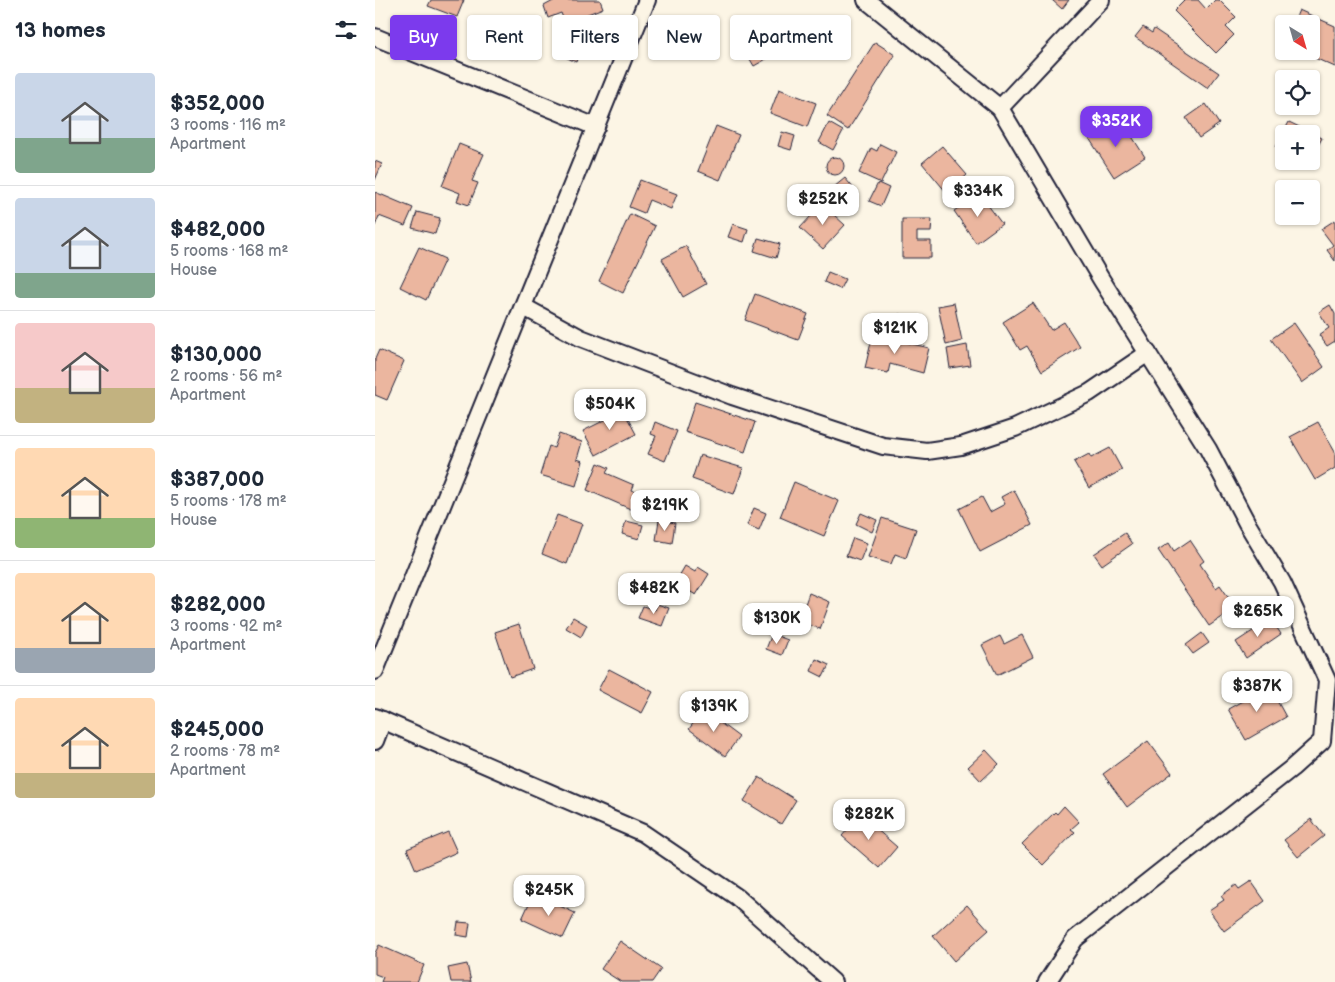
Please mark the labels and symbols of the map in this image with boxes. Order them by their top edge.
north arrow [1275,15,1320,60]
pin: $352K [1081,106,1151,148]
pin: $334K [943,176,1013,218]
pin: $252K [788,184,858,226]
pin: $121K [860,312,930,355]
pin: $504K [575,388,645,431]
pin: $219K [630,490,700,532]
pin: $482K [619,572,689,615]
pin: $265K [1223,596,1293,638]
pin: $130K [742,602,812,645]
pin: $387K [1222,670,1292,713]
pin: $139K [679,690,749,733]
pin: $282K [834,798,904,841]
pin: $245K [514,874,584,917]

